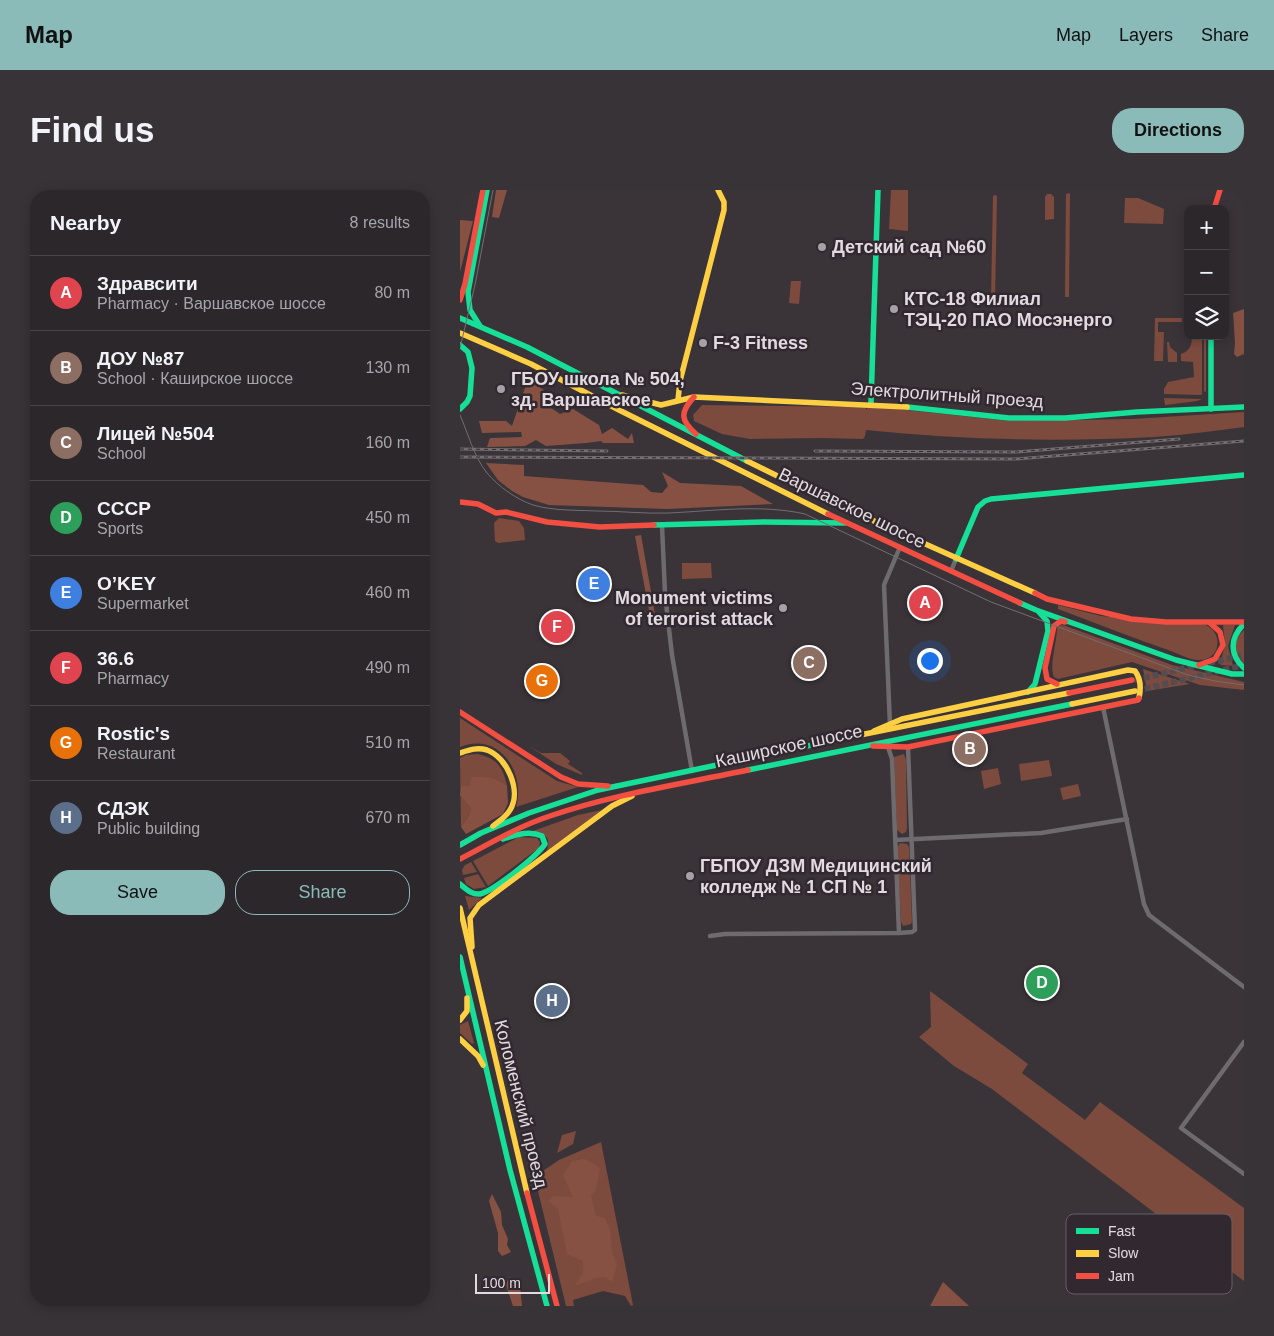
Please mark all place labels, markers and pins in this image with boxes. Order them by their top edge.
place label: Детский сад №60 [832,237,986,257]
marker: Детский сад №60 [816,241,828,253]
place label: КТС-18 Филиал ТЭЦ-20 ПАО Мосэнерго [904,289,1113,330]
marker: КТС-18 Филиал ТЭЦ-20 ПАО Мосэнерго [888,303,900,315]
place label: F-3 Fitness [713,333,808,353]
marker: F-3 Fitness [697,337,709,349]
place label: ГБОУ школа № 504, зд. Варшавское [511,369,685,410]
marker: ГБОУ школа № 504, зд. Варшавское [495,383,507,395]
pin: E [578,565,610,603]
pin: A [909,584,941,622]
place label: Monument victims of terrorist attack [615,588,774,629]
marker: Monument victims of terrorist attack [777,602,789,614]
pin: F [541,608,573,646]
pin: C [793,644,825,682]
pin: G [526,662,558,700]
pin: B [954,730,986,768]
place label: ГБПОУ ДЗМ Медицинский колледж № 1 СП № 1 [700,856,932,897]
marker: ГБПОУ ДЗМ Медицинский колледж № 1 СП № 1 [684,870,696,882]
pin: D [1026,964,1058,1002]
pin: H [536,982,568,1020]

